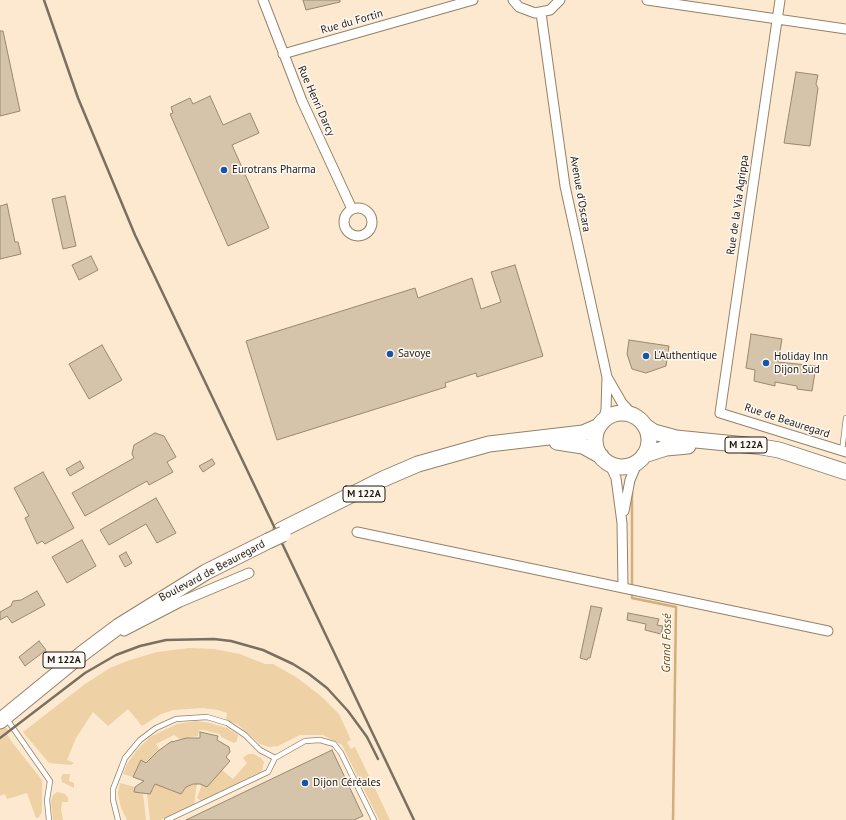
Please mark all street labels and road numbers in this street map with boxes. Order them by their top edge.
street label: Rue du Fortin [319,7,385,37]
street label: Rue Henri Darcy [295,64,337,138]
street label: Rue de la Via Agrippa [724,154,752,256]
street label: Avenue d'Oscara [567,155,593,233]
street label: Rue de Beauregard [743,401,831,441]
road number: M 122A [725,437,767,453]
road number: M 122A [343,486,385,502]
street label: Boulevard de Beauregard [157,537,267,605]
road number: M 122A [43,652,85,668]

